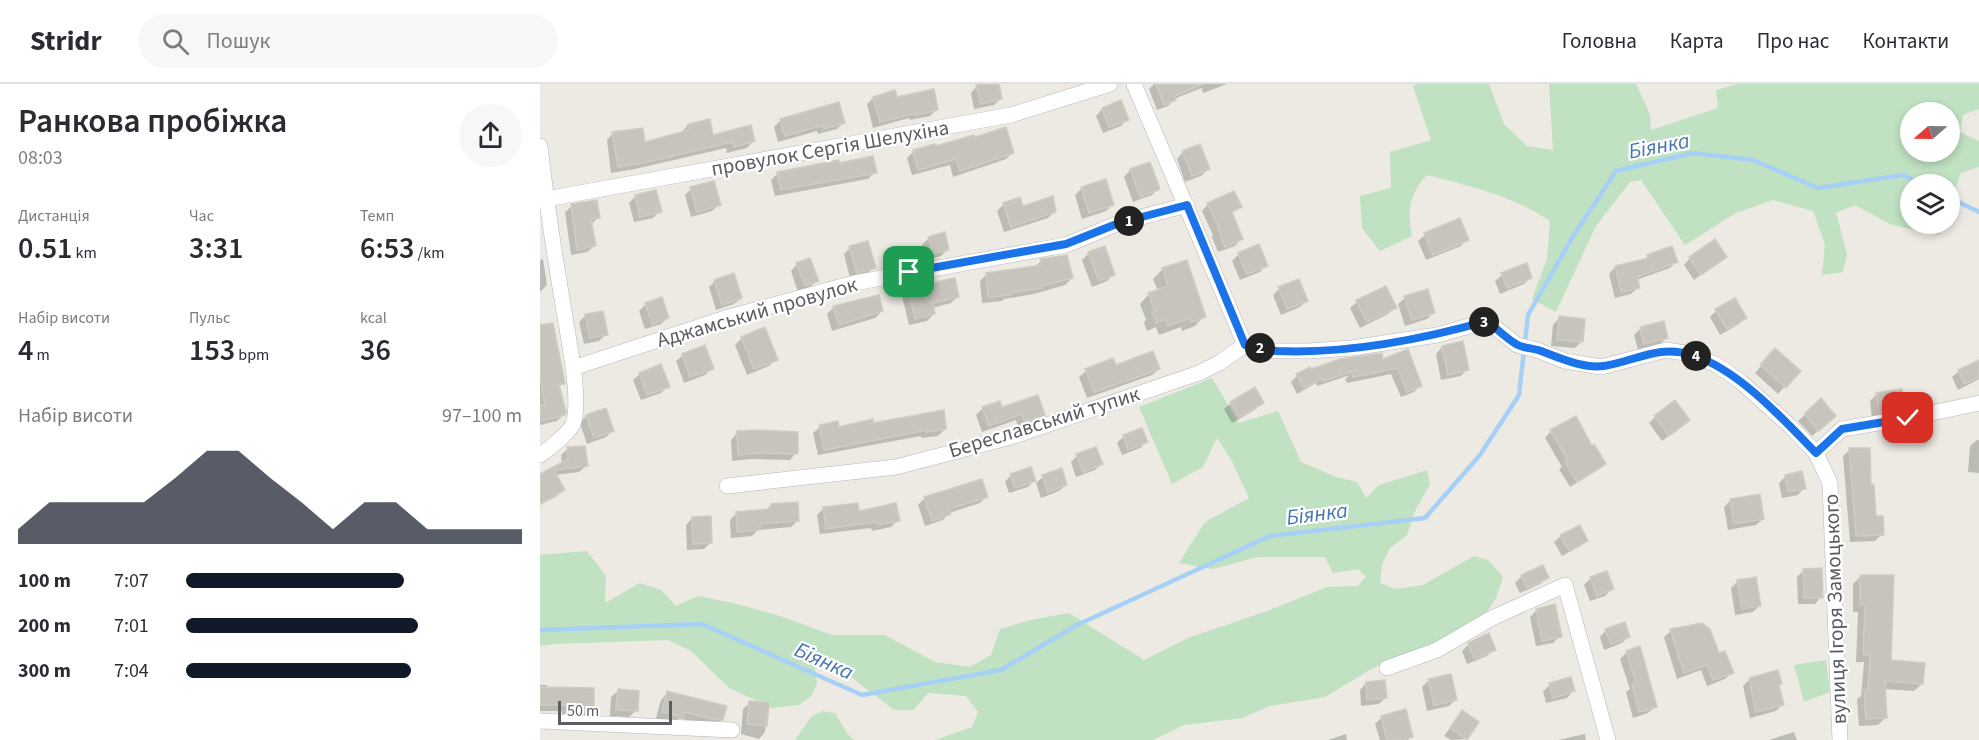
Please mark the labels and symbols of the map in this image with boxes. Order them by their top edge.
north arrow [1900,102,1960,162]
street label: провулок Сергія Шелухіна [709,112,951,184]
water label: Біянка [1626,124,1693,168]
pin: 1 [1114,206,1144,236]
pin [883,246,934,297]
street label: Аджамський провулок [653,269,861,355]
pin: 3 [1469,307,1499,337]
pin: 2 [1245,333,1275,363]
pin: 4 [1681,341,1711,371]
street label: Береславський тупик [945,378,1144,465]
pin [1882,392,1933,443]
street label: вулиця Ігоря Замоцького [1816,493,1854,725]
water label: Біянка [1284,494,1350,534]
water label: Біянка [789,634,859,688]
scale bar [558,698,672,726]

